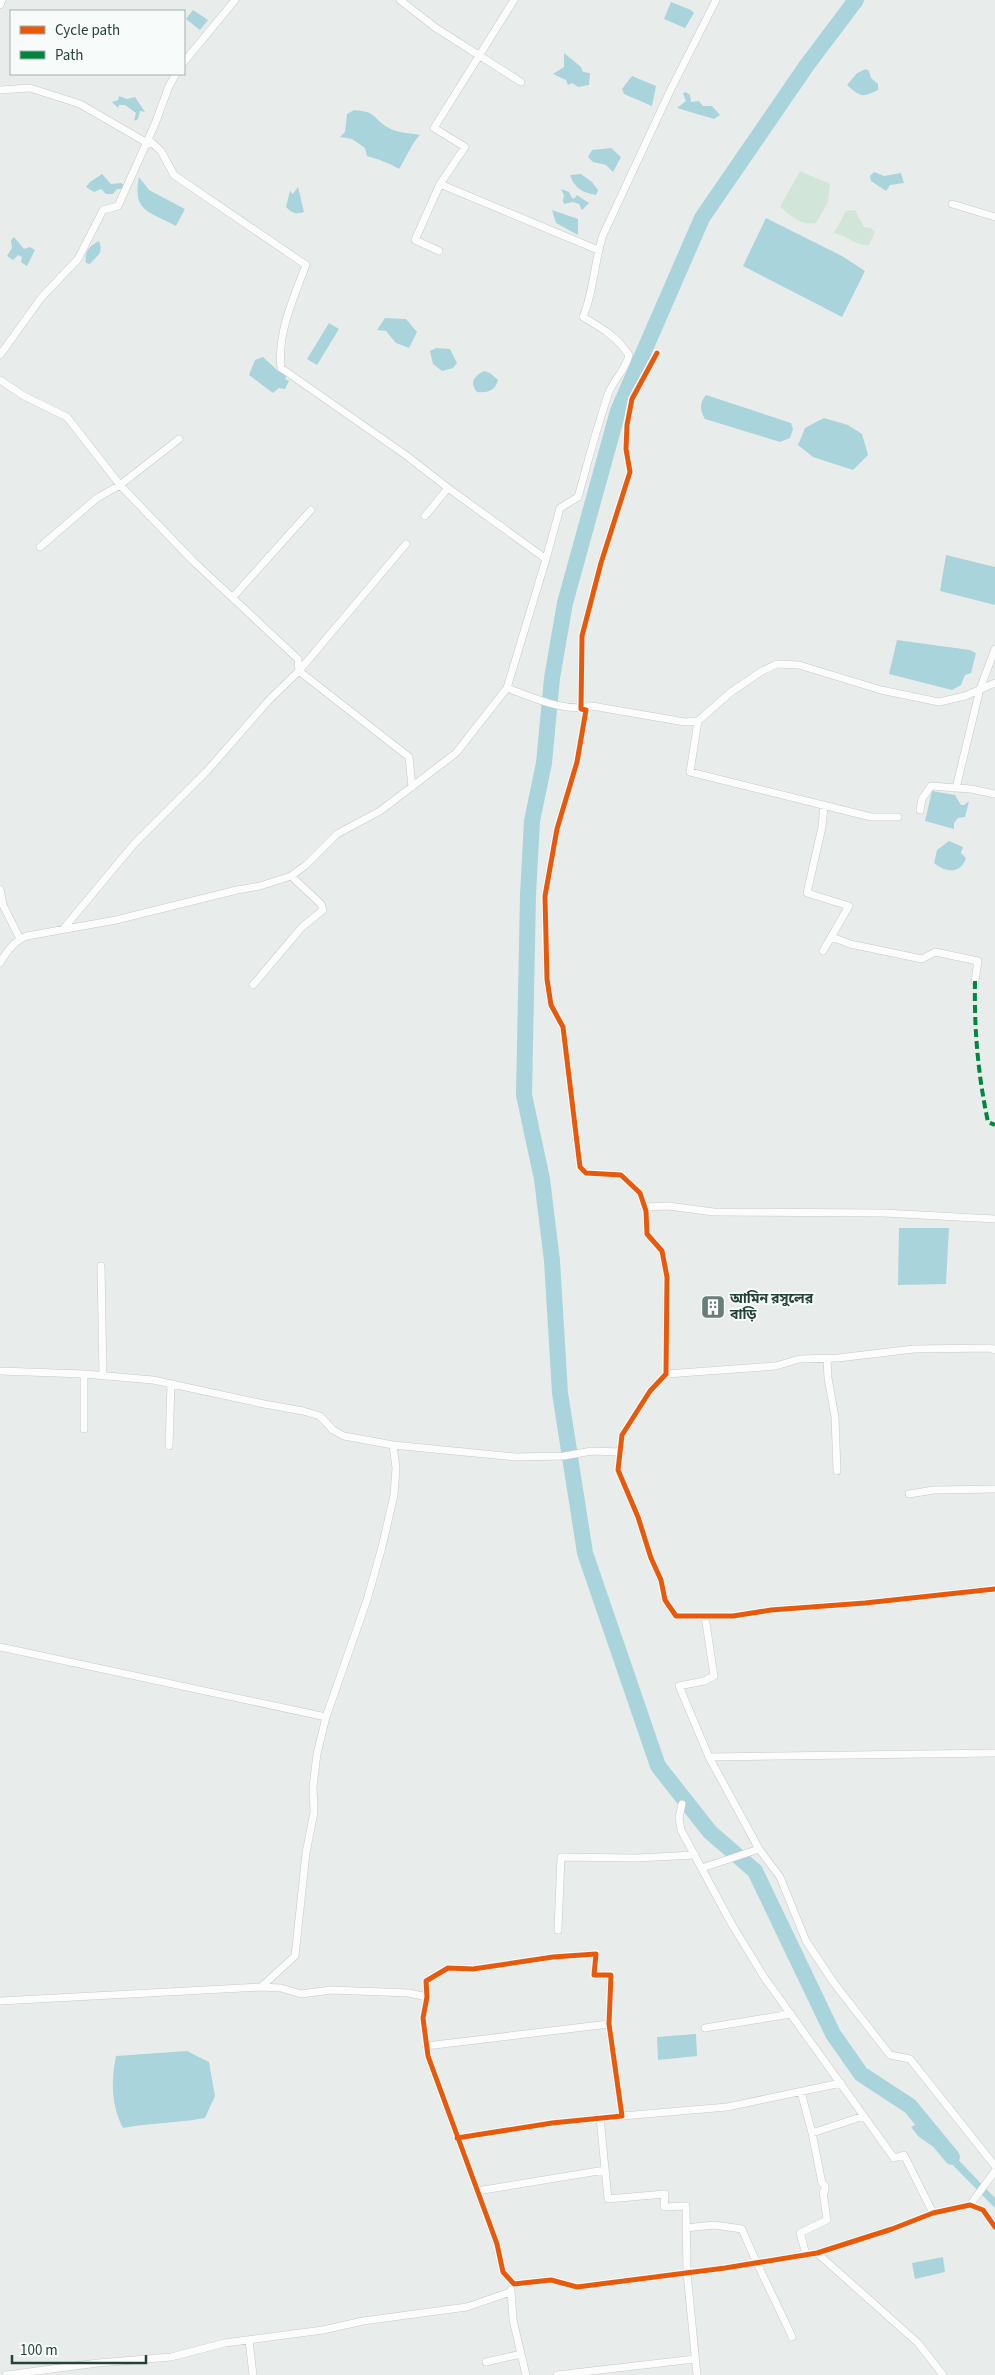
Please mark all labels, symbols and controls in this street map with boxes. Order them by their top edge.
legend [10,10,185,75]
text: Cycle path [55,20,120,41]
text: Path [55,45,83,66]
place label: আমিন রসুলের বাড়ি [729,1289,814,1325]
building icon: আমিন রসুলের বাড়ি [700,1294,726,1320]
scale bar [12,2332,146,2364]
text: 100 m [20,2340,58,2361]

